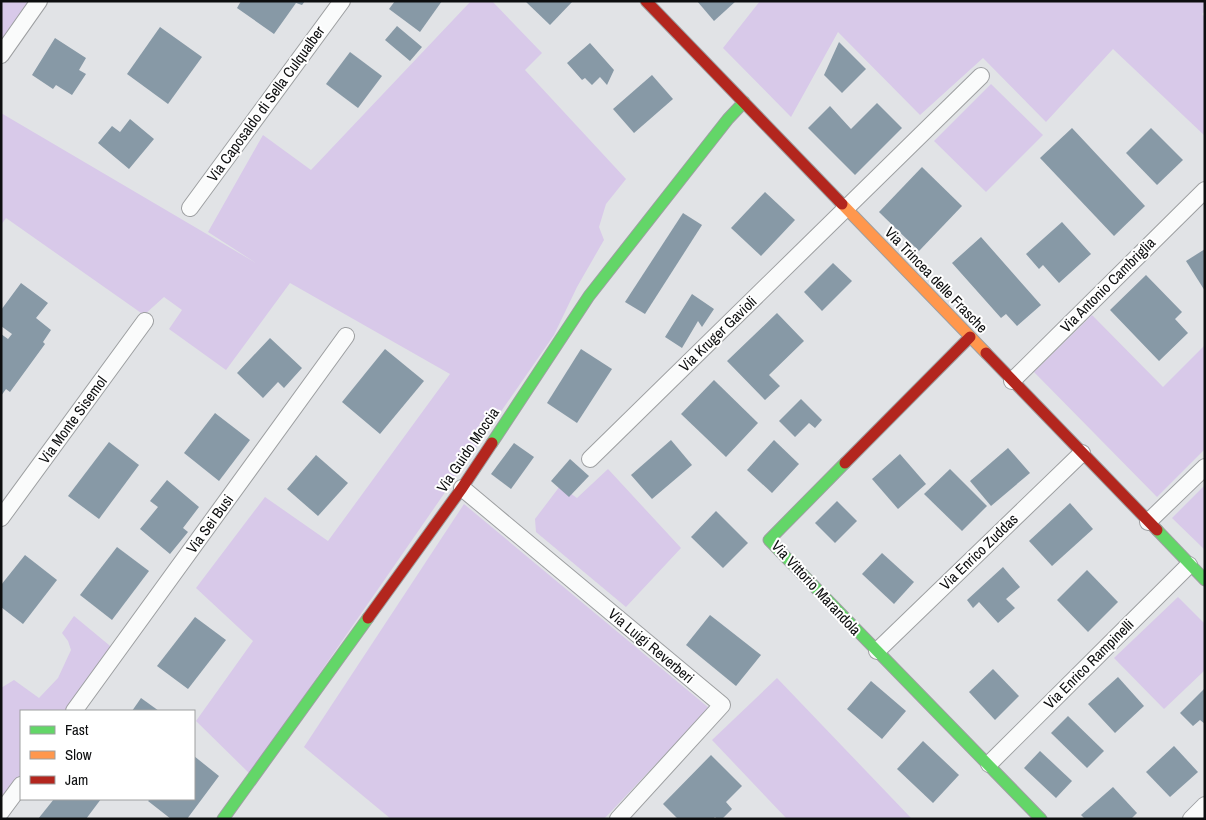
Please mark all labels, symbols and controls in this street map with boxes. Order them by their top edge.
street label: Via Caposaldo di Sella Culqualber [202,22,329,186]
street label: Via Trincea delle Frasche [880,222,993,337]
street label: Via Antonio Cambriglia [1055,232,1160,337]
street label: Via Kruger Gavioli [674,291,761,376]
street label: Via Monte Sisemol [34,372,112,468]
street label: Via Guido Moccia [431,403,504,496]
street label: Via Sei Busi [181,490,238,557]
street label: Via Enrico Zuddas [935,509,1023,595]
street label: Via Vittorio Marandola [767,536,866,640]
street label: Via Luigi Reverberi [604,603,699,688]
street label: Via Enrico Rampinelli [1039,614,1138,713]
legend [20,710,195,800]
text: Fast [65,719,89,740]
text: Slow [65,744,92,765]
text: Jam [65,769,88,790]

